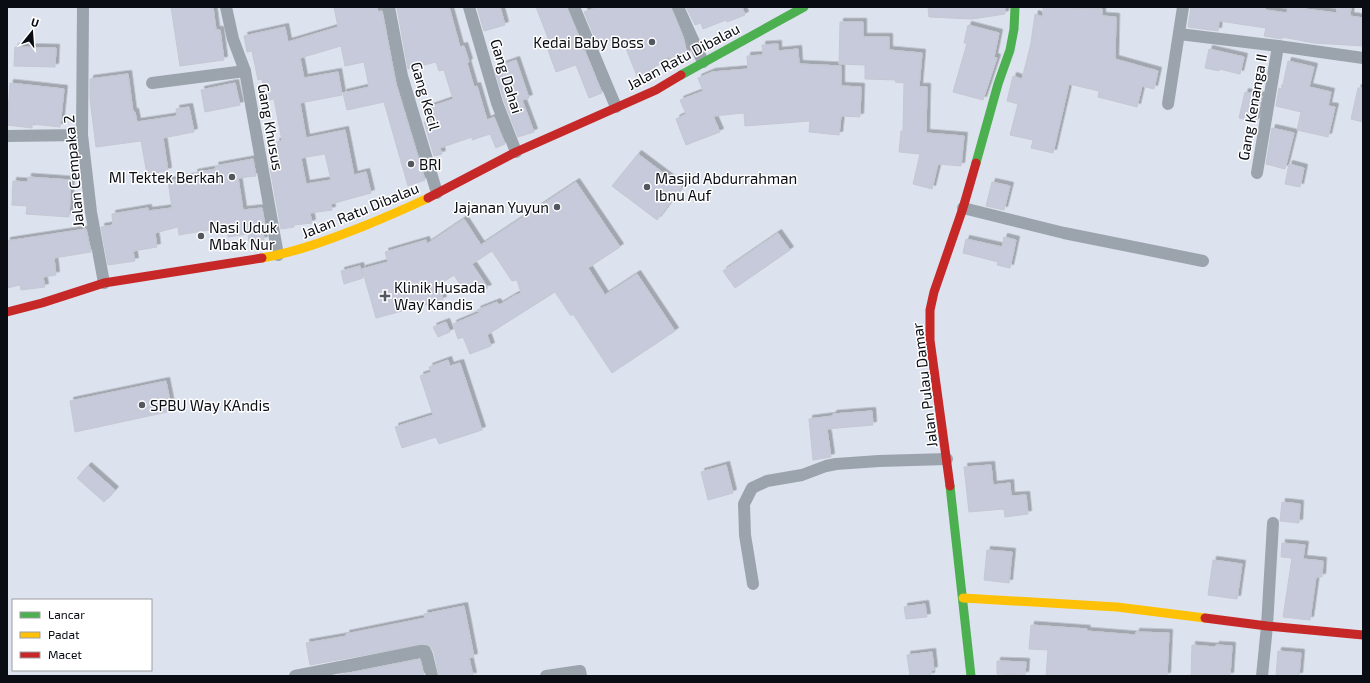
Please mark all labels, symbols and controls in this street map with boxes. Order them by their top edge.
north arrow [12,12,52,52]
text: U [30,15,41,29]
street label: Jalan Ratu Dibalau [624,19,742,93]
place label: Kedai Baby Boss [533,33,644,51]
street label: Gang Dahai [487,37,527,115]
marker: Kedai Baby Boss [647,37,657,47]
street label: Gang Kenanga II [1234,52,1270,162]
street label: Gang Kecil [408,60,444,133]
street label: Gang Khusus [254,82,288,172]
street label: Jalan Cempaka 2 [59,114,87,228]
place label: BRI [419,155,442,173]
marker: BRI [406,159,416,169]
place label: MI Tektek Berkah [109,168,224,186]
place label: Masjid Abdurrahman Ibnu Auf [655,169,797,204]
marker: MI Tektek Berkah [227,172,237,182]
street label: Jalan Ratu Dibalau [299,178,421,242]
marker: Masjid Abdurrahman Ibnu Auf [642,182,652,192]
place label: Jajanan Yuyun [454,198,549,217]
marker: Jajanan Yuyun [552,202,562,212]
place label: Nasi Uduk Mbak Nur [209,218,278,253]
marker: Nasi Uduk Mbak Nur [196,231,206,241]
place label: Klinik Husada Way Kandis [394,278,486,313]
marker: Klinik Husada Way Kandis [379,290,391,302]
street label: Jalan Pulau Damar [907,322,941,448]
place label: SPBU Way KAndis [150,396,270,414]
marker: SPBU Way KAndis [137,400,147,410]
legend [12,599,152,671]
text: Lancar [48,607,85,621]
text: Padat [48,627,80,641]
text: Macet [48,647,82,661]

